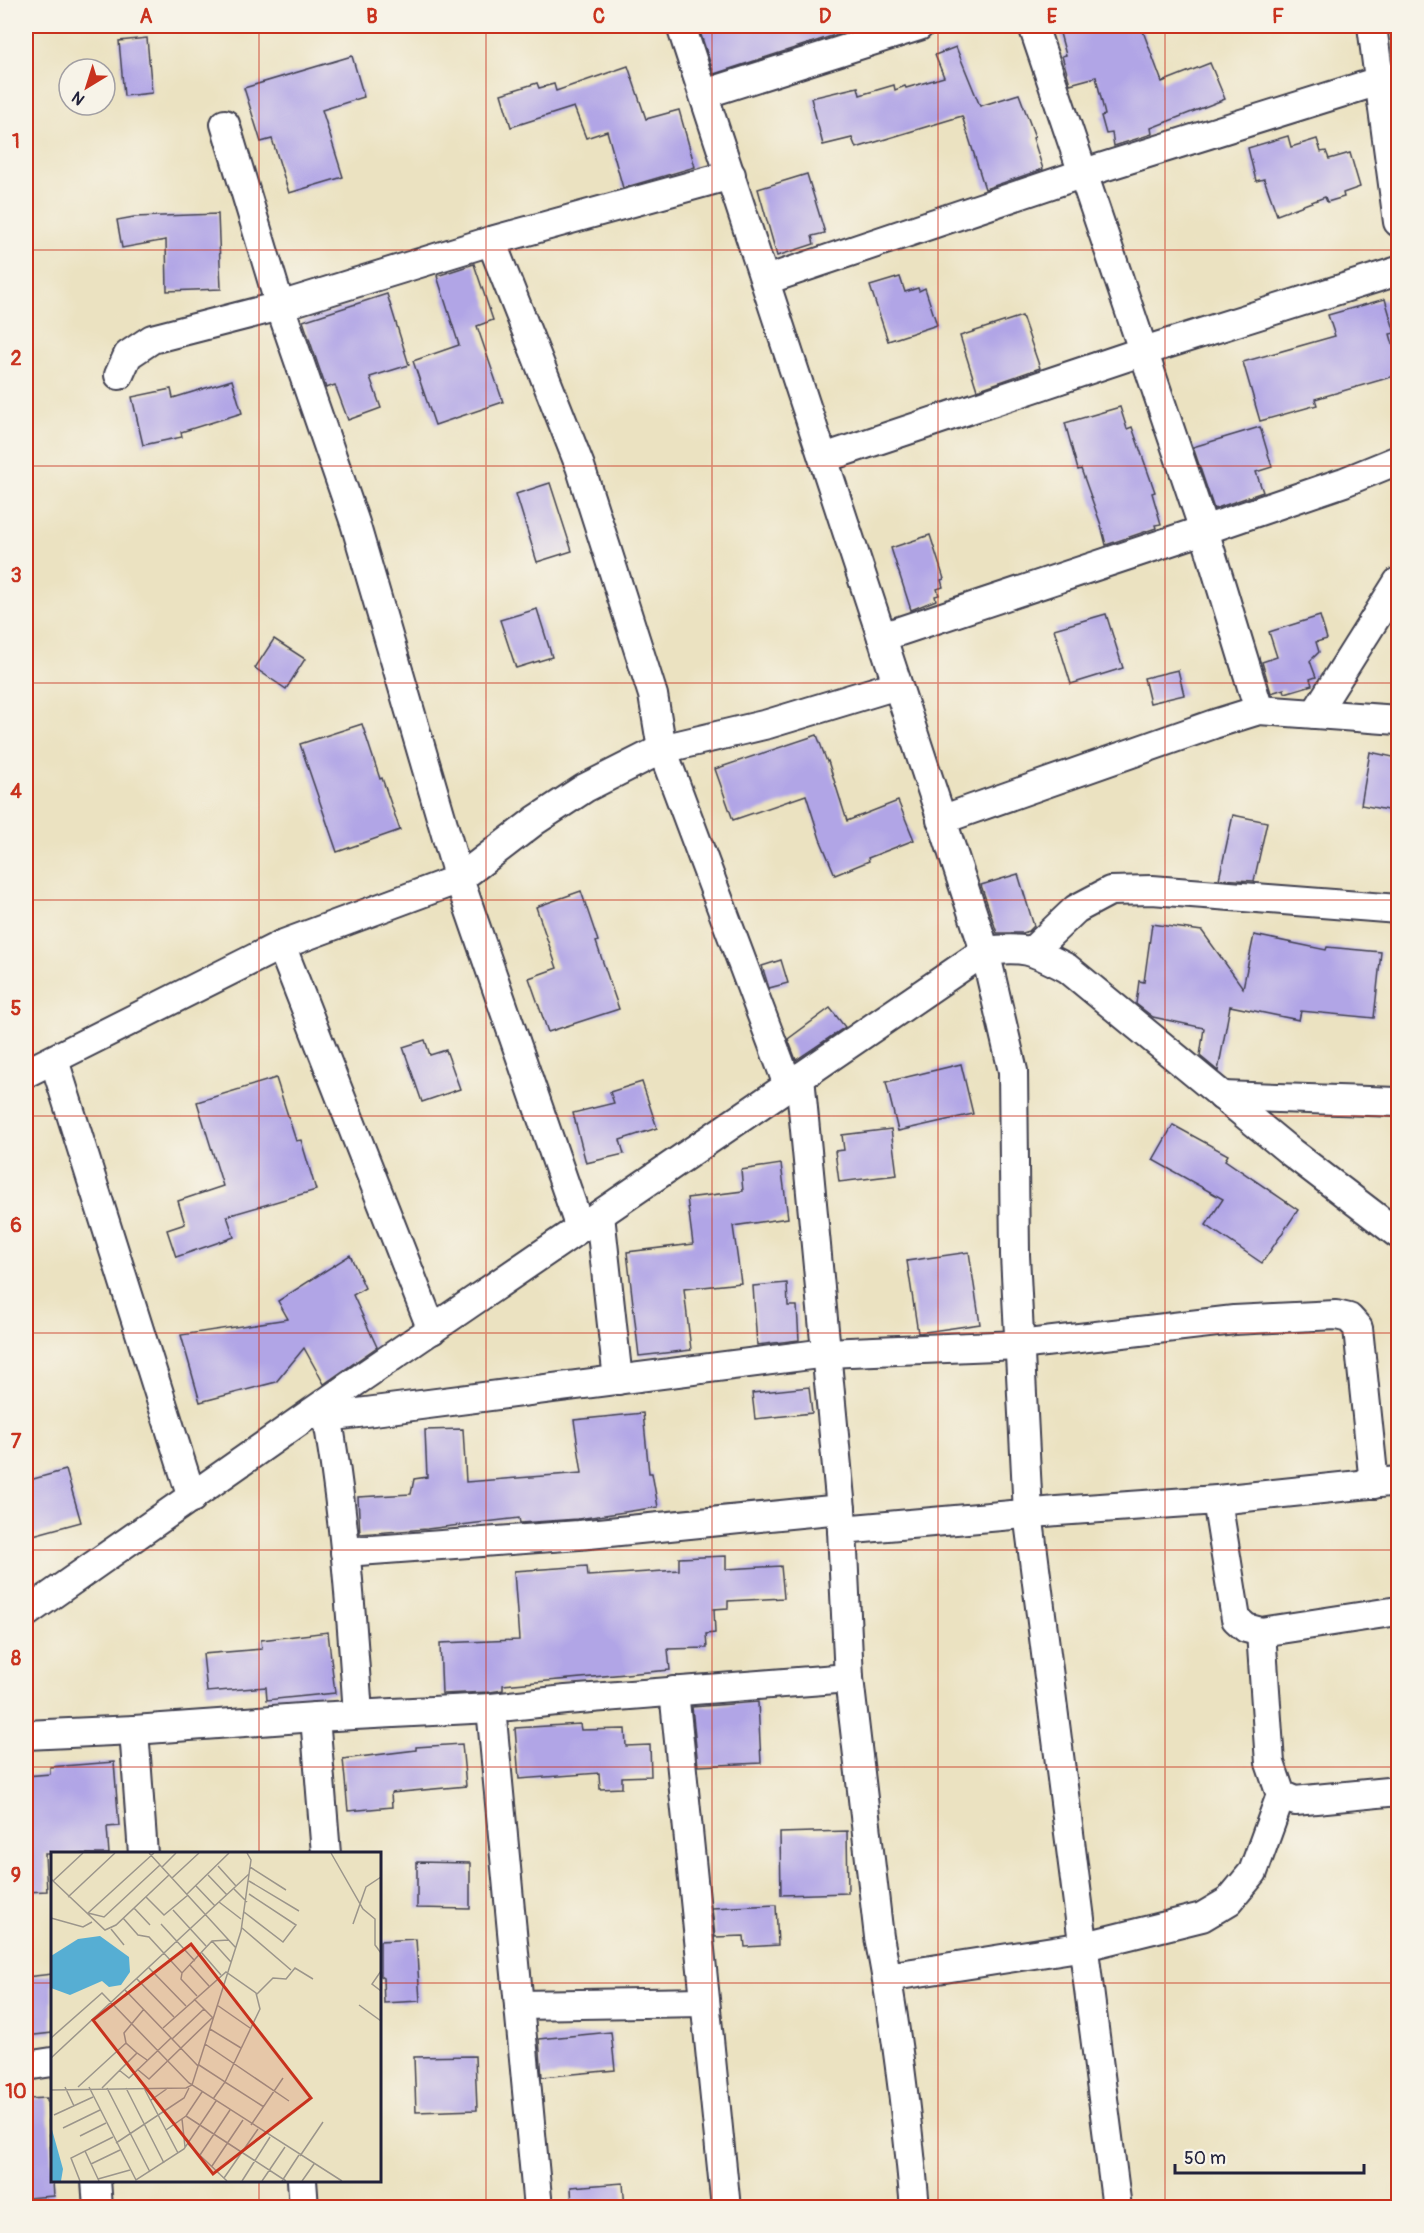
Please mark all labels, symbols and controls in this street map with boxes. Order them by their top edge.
text: A [140,4,153,29]
text: B [366,4,378,29]
text: C [593,4,605,29]
text: D [819,4,832,29]
text: E [1047,4,1058,29]
text: F [1272,4,1284,29]
north arrow [57,57,117,117]
text: N [68,87,89,109]
text: 1 [12,129,20,154]
text: 2 [10,346,22,371]
text: 3 [10,563,22,588]
text: 4 [10,779,22,804]
text: 5 [11,996,22,1021]
text: 6 [10,1213,22,1238]
text: 7 [11,1429,22,1454]
text: 8 [11,1646,21,1671]
inset map [51,1852,381,2182]
text: 9 [11,1863,21,1888]
text: 10 [5,2079,27,2104]
scale bar [1175,2137,1364,2175]
text: 50 m [1184,2147,1226,2170]

